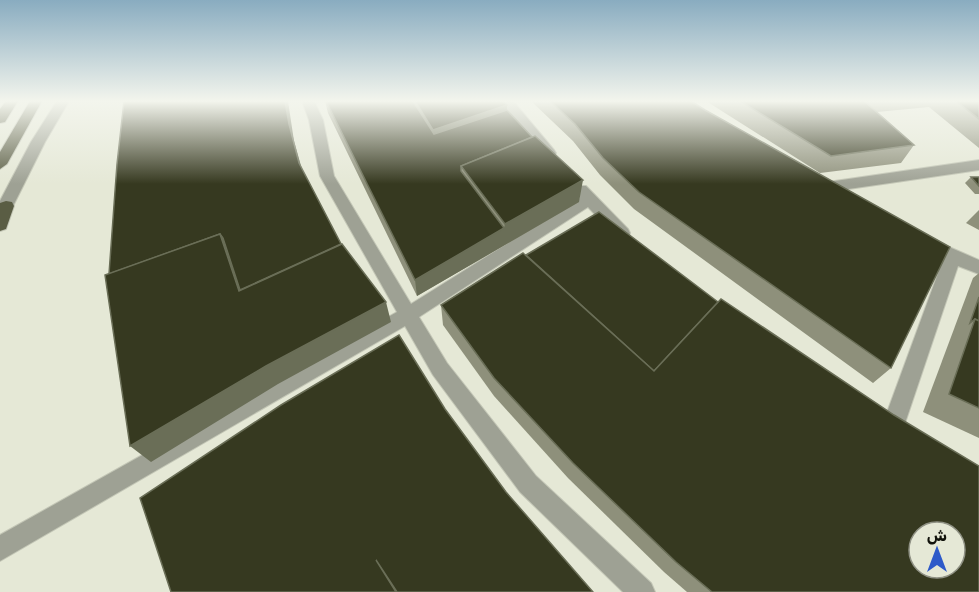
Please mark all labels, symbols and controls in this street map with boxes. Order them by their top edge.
north arrow [907,520,967,580]
text: ش [927,526,947,545]

